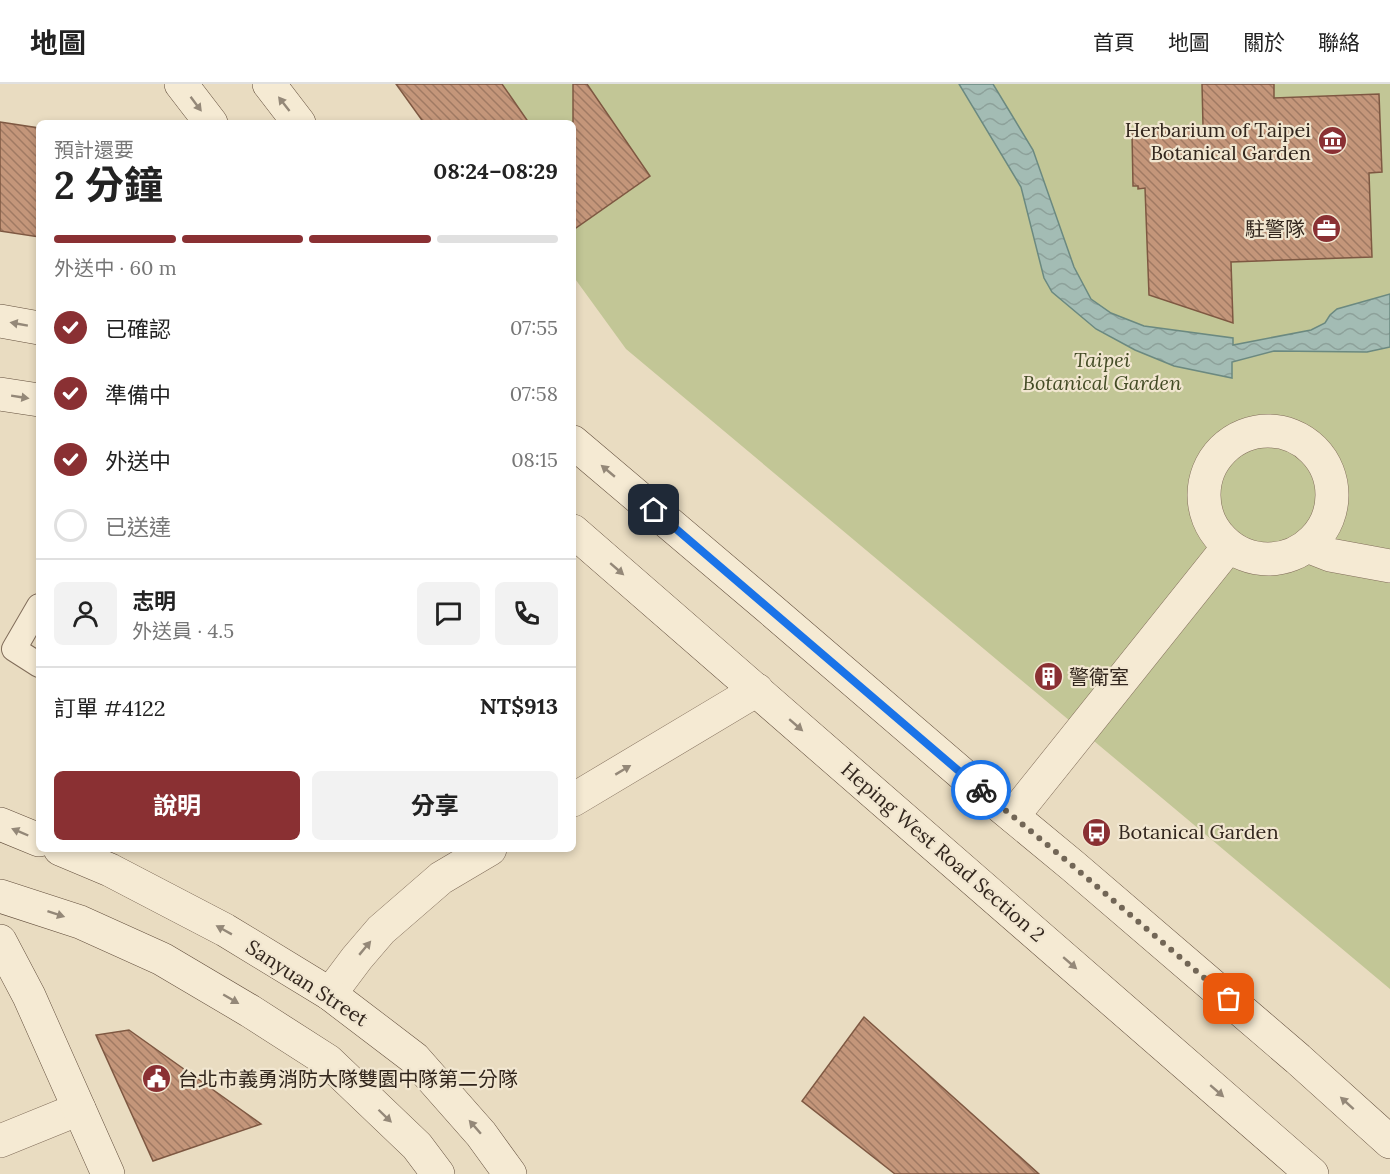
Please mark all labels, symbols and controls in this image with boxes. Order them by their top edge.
text: 地圖 [30,25,86,61]
text: 首頁 [1093,29,1135,56]
text: 地圖 [1168,29,1210,56]
text: 關於 [1243,29,1285,56]
text: 聯絡 [1318,29,1360,56]
one-way arrow [190,96,202,111]
one-way arrow [279,96,291,111]
place label: Herbarium of Taipei Botanical Garden [1125,117,1311,165]
museum icon: Herbarium of Taipei Botanical Garden [1316,125,1348,157]
text: 預計還要 [54,137,134,162]
text: 08:24–08:29 [433,157,558,185]
text: 2 分鐘 [54,160,163,210]
office icon: 駐警隊 [1310,213,1342,245]
place label: 駐警隊 [1245,216,1305,241]
text: 外送中 · 60 m [54,255,177,280]
icon: check [54,311,87,344]
text: 已確認 [105,315,171,343]
text: 07:55 [510,315,558,340]
one-way arrow [10,319,29,328]
park label: Taipei Botanical Garden [1023,347,1182,395]
icon: check [54,377,87,410]
text: 準備中 [105,381,171,409]
text: 07:58 [510,381,558,406]
one-way arrow [10,393,29,402]
icon: check [54,443,87,476]
text: 外送中 [105,447,171,475]
text: 08:15 [511,447,558,472]
one-way arrow [600,465,616,478]
pin [628,484,679,535]
icon: home [637,493,670,526]
text: 已送達 [105,513,171,541]
one-way arrow [609,562,624,575]
button: person [54,582,117,645]
button: chat [417,582,480,645]
button: phone [495,582,558,645]
text: 志明 [132,587,176,615]
text: 外送員 · 4.5 [132,618,234,643]
building icon: 警衛室 [1032,661,1064,693]
place label: 警衛室 [1069,664,1129,689]
text: NT$913 [480,692,558,720]
text: 訂單 #4122 [54,694,166,722]
one-way arrow [788,718,804,731]
street label: Heping West Road Section 2 [836,756,1050,947]
courier [951,760,1011,820]
one-way arrow [615,764,631,775]
button: 說明 [54,771,300,840]
button: 分享 [312,771,558,840]
icon: bike [965,774,998,807]
bus stop icon: Botanical Garden [1081,816,1113,848]
place label: Botanical Garden [1118,819,1279,844]
one-way arrow [10,827,28,837]
one-way arrow [47,910,65,919]
one-way arrow [216,925,233,935]
street label: Sanyuan Street [242,934,373,1031]
one-way arrow [359,940,372,956]
one-way arrow [1062,956,1077,969]
pin [1203,973,1254,1024]
icon: bag [1212,982,1245,1015]
one-way arrow [223,994,240,1004]
public building icon: 台北市義勇消防大隊雙園中隊第二分隊 [141,1063,173,1095]
place label: 台北市義勇消防大隊雙園中隊第二分隊 [178,1066,518,1091]
one-way arrow [1209,1084,1224,1097]
one-way arrow [1340,1097,1355,1110]
one-way arrow [378,1109,393,1123]
one-way arrow [468,1119,481,1135]

